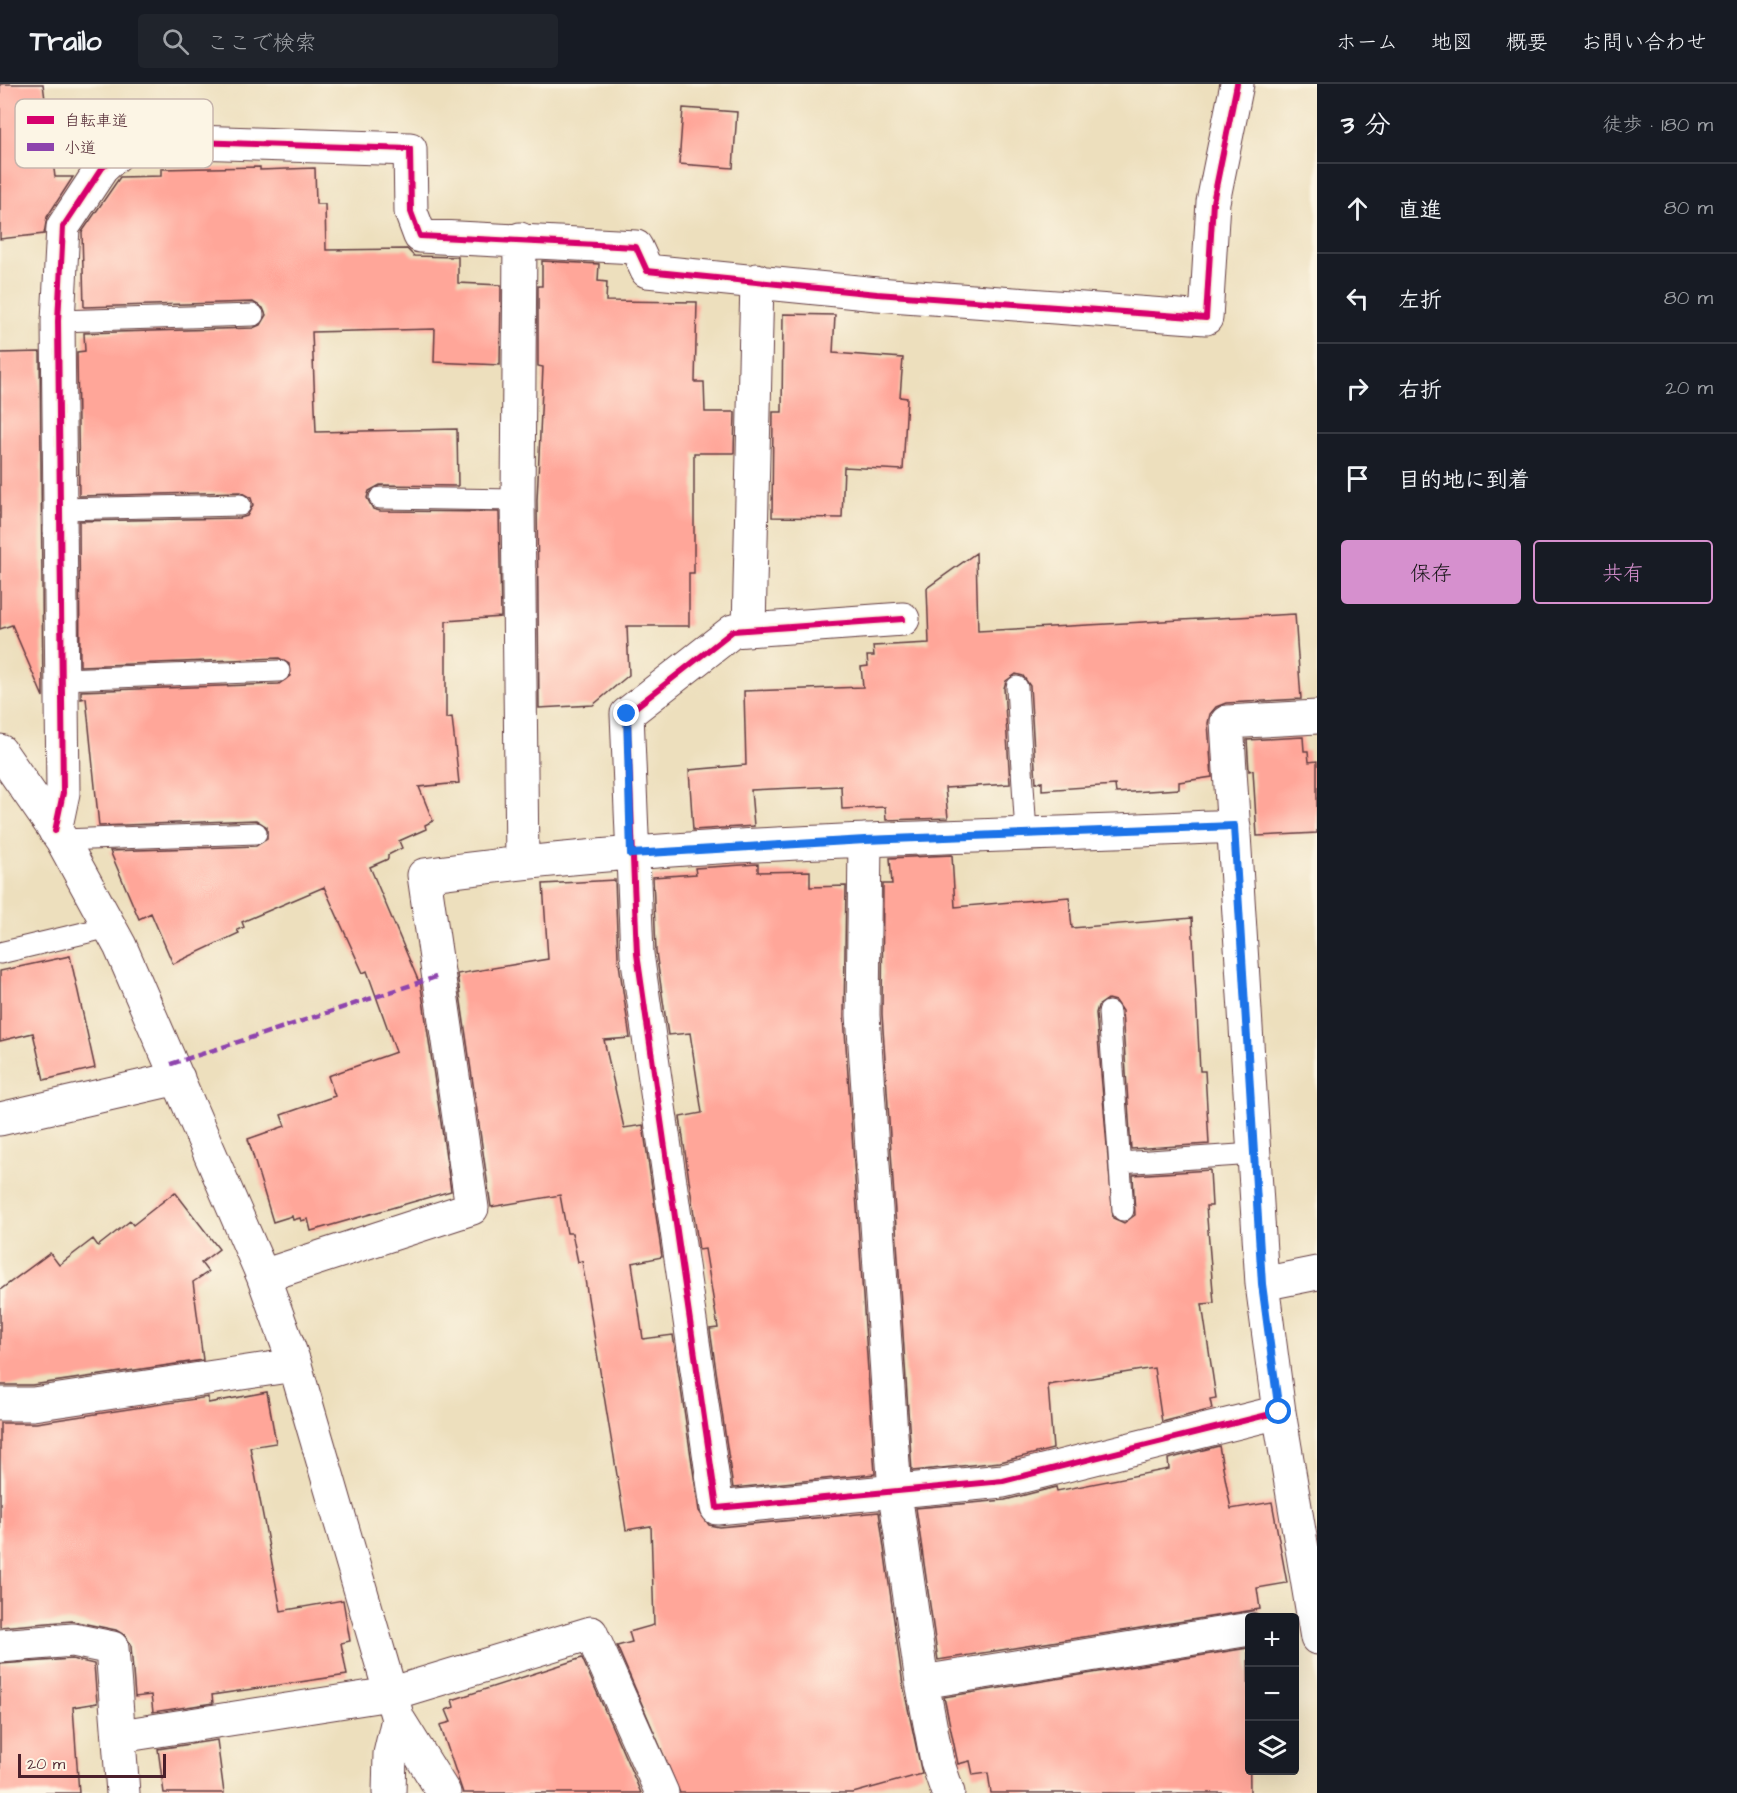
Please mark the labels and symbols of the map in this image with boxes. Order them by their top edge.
legend [15,99,213,168]
text: 自転車道 [64,110,128,132]
text: 小道 [64,137,96,159]
route end [613,700,639,726]
route start [1265,1398,1291,1424]
scale bar [18,1751,166,1778]

